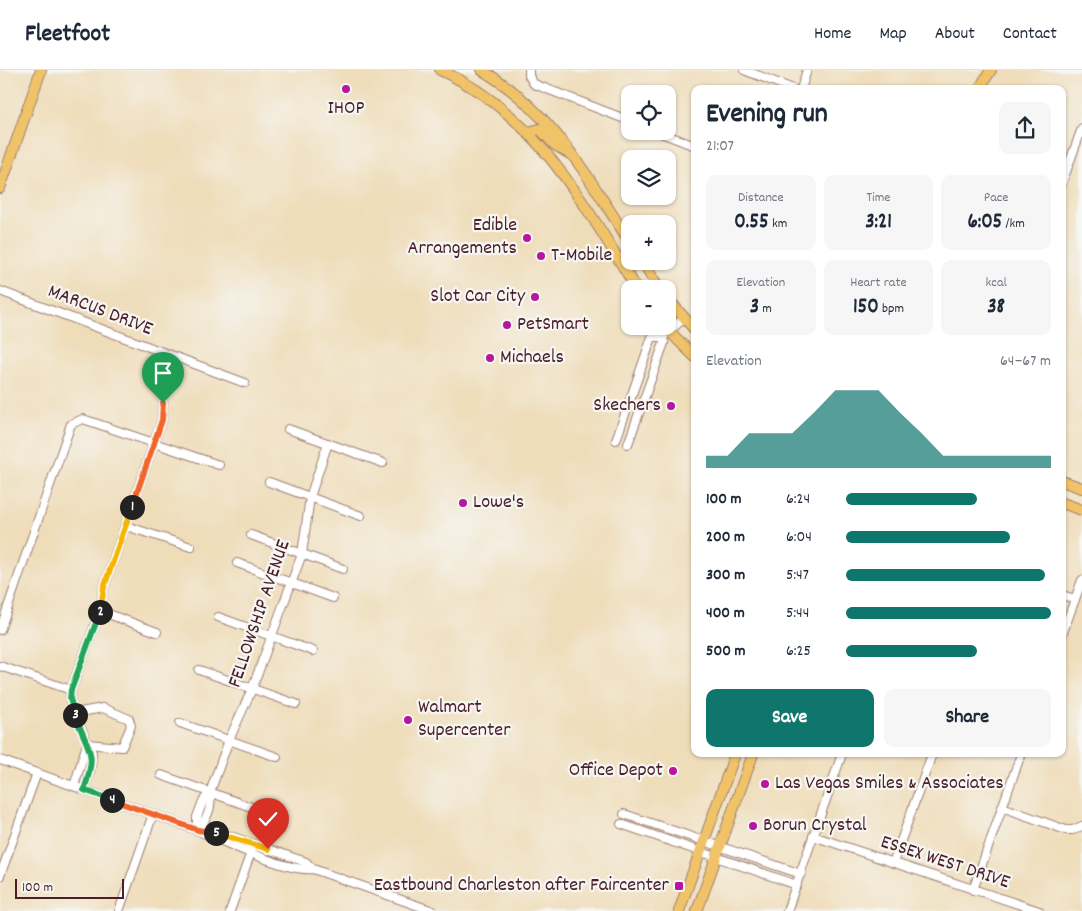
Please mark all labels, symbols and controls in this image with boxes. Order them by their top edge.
text: Fleetfoot [25,18,110,52]
text: Home [814,22,851,47]
text: Map [879,22,907,47]
text: About [935,22,975,47]
text: Contact [1003,22,1057,47]
marker: IHOP [340,83,352,95]
map controls [621,85,676,335]
button: locate [621,85,676,140]
place label: IHOP [328,95,365,123]
text: Evening run [706,96,828,136]
button: share [999,102,1051,154]
text: 21:07 [706,135,734,158]
button: layers [621,150,676,205]
text: Distance [738,188,784,208]
text: Time [867,188,890,208]
text: Pace [984,188,1009,208]
text: 0.55 [734,208,769,238]
text: 3:21 [865,208,892,238]
text: 6:05 [967,208,1002,238]
place label: Edible Arrangements [407,212,517,263]
text: km [769,214,787,234]
text: /km [1002,214,1025,234]
button: + [621,215,676,270]
marker: Edible Arrangements [521,232,533,244]
place label: T-Mobile [551,242,613,270]
marker: T-Mobile [535,250,547,262]
text: Elevation [736,273,785,293]
text: Heart rate [850,273,907,293]
text: kcal [986,273,1007,293]
street label: MARCUS DRIVE [44,278,156,344]
button: − [621,280,676,335]
place label: Slot Car City [430,283,526,311]
marker: Slot Car City [529,291,541,303]
text: 3 [750,293,759,323]
text: 150 [853,293,879,323]
text: 38 [987,293,1005,323]
text: m [759,299,772,319]
text: bpm [879,299,904,319]
place label: PetSmart [517,311,589,339]
marker: PetSmart [501,319,513,331]
place label: Michaels [500,344,564,372]
text: Elevation [706,350,762,373]
text: 64–67 m [1000,350,1051,373]
pin [142,352,184,403]
marker: Michaels [484,352,496,364]
icon: arrive [149,359,177,387]
place label: Skechers [593,392,661,420]
marker: Skechers [665,400,677,412]
text: 100 m [706,488,742,511]
text: 6:24 [786,488,810,511]
place label: Lowe's [473,489,524,517]
pin: 1 [120,494,144,520]
text: 1 [131,497,134,517]
marker: Lowe's [457,497,469,509]
text: 200 m [706,526,745,549]
text: 6:04 [786,526,812,549]
street label: FELLOWSHIP AVENUE [222,536,298,692]
text: 300 m [706,564,745,587]
text: 5:47 [786,564,809,587]
pin: 2 [88,600,112,624]
text: 2 [97,602,104,622]
text: 400 m [706,602,745,625]
text: 5:44 [786,602,809,625]
text: 500 m [706,640,746,663]
text: 6:25 [786,640,811,663]
button: Save [706,689,874,747]
button: Share [884,689,1051,747]
place label: Walmart Supercenter [418,694,511,745]
pin: 3 [62,702,88,728]
text: 3 [72,705,79,725]
marker: Walmart Supercenter [402,714,414,726]
place label: Office Depot [569,757,663,785]
marker: Office Depot [667,765,679,777]
place label: Las Vegas Smiles & Associates [775,770,1004,798]
marker: Las Vegas Smiles & Associates [759,778,771,790]
pin: 4 [100,788,124,812]
text: 4 [110,790,115,810]
pin [247,798,289,849]
icon: check [254,805,282,833]
place label: Borun Crystal [763,812,867,840]
pin: 5 [204,820,228,846]
marker: Borun Crystal [747,820,759,832]
text: 5 [213,823,220,843]
street label: ESSEX WEST DRIVE [877,829,1013,897]
place label: Eastbound Charleston after Faircenter [374,872,670,900]
scale bar [15,876,124,899]
text: 100 m [22,878,53,898]
marker: Eastbound Charleston after Faircenter [673,880,685,892]

